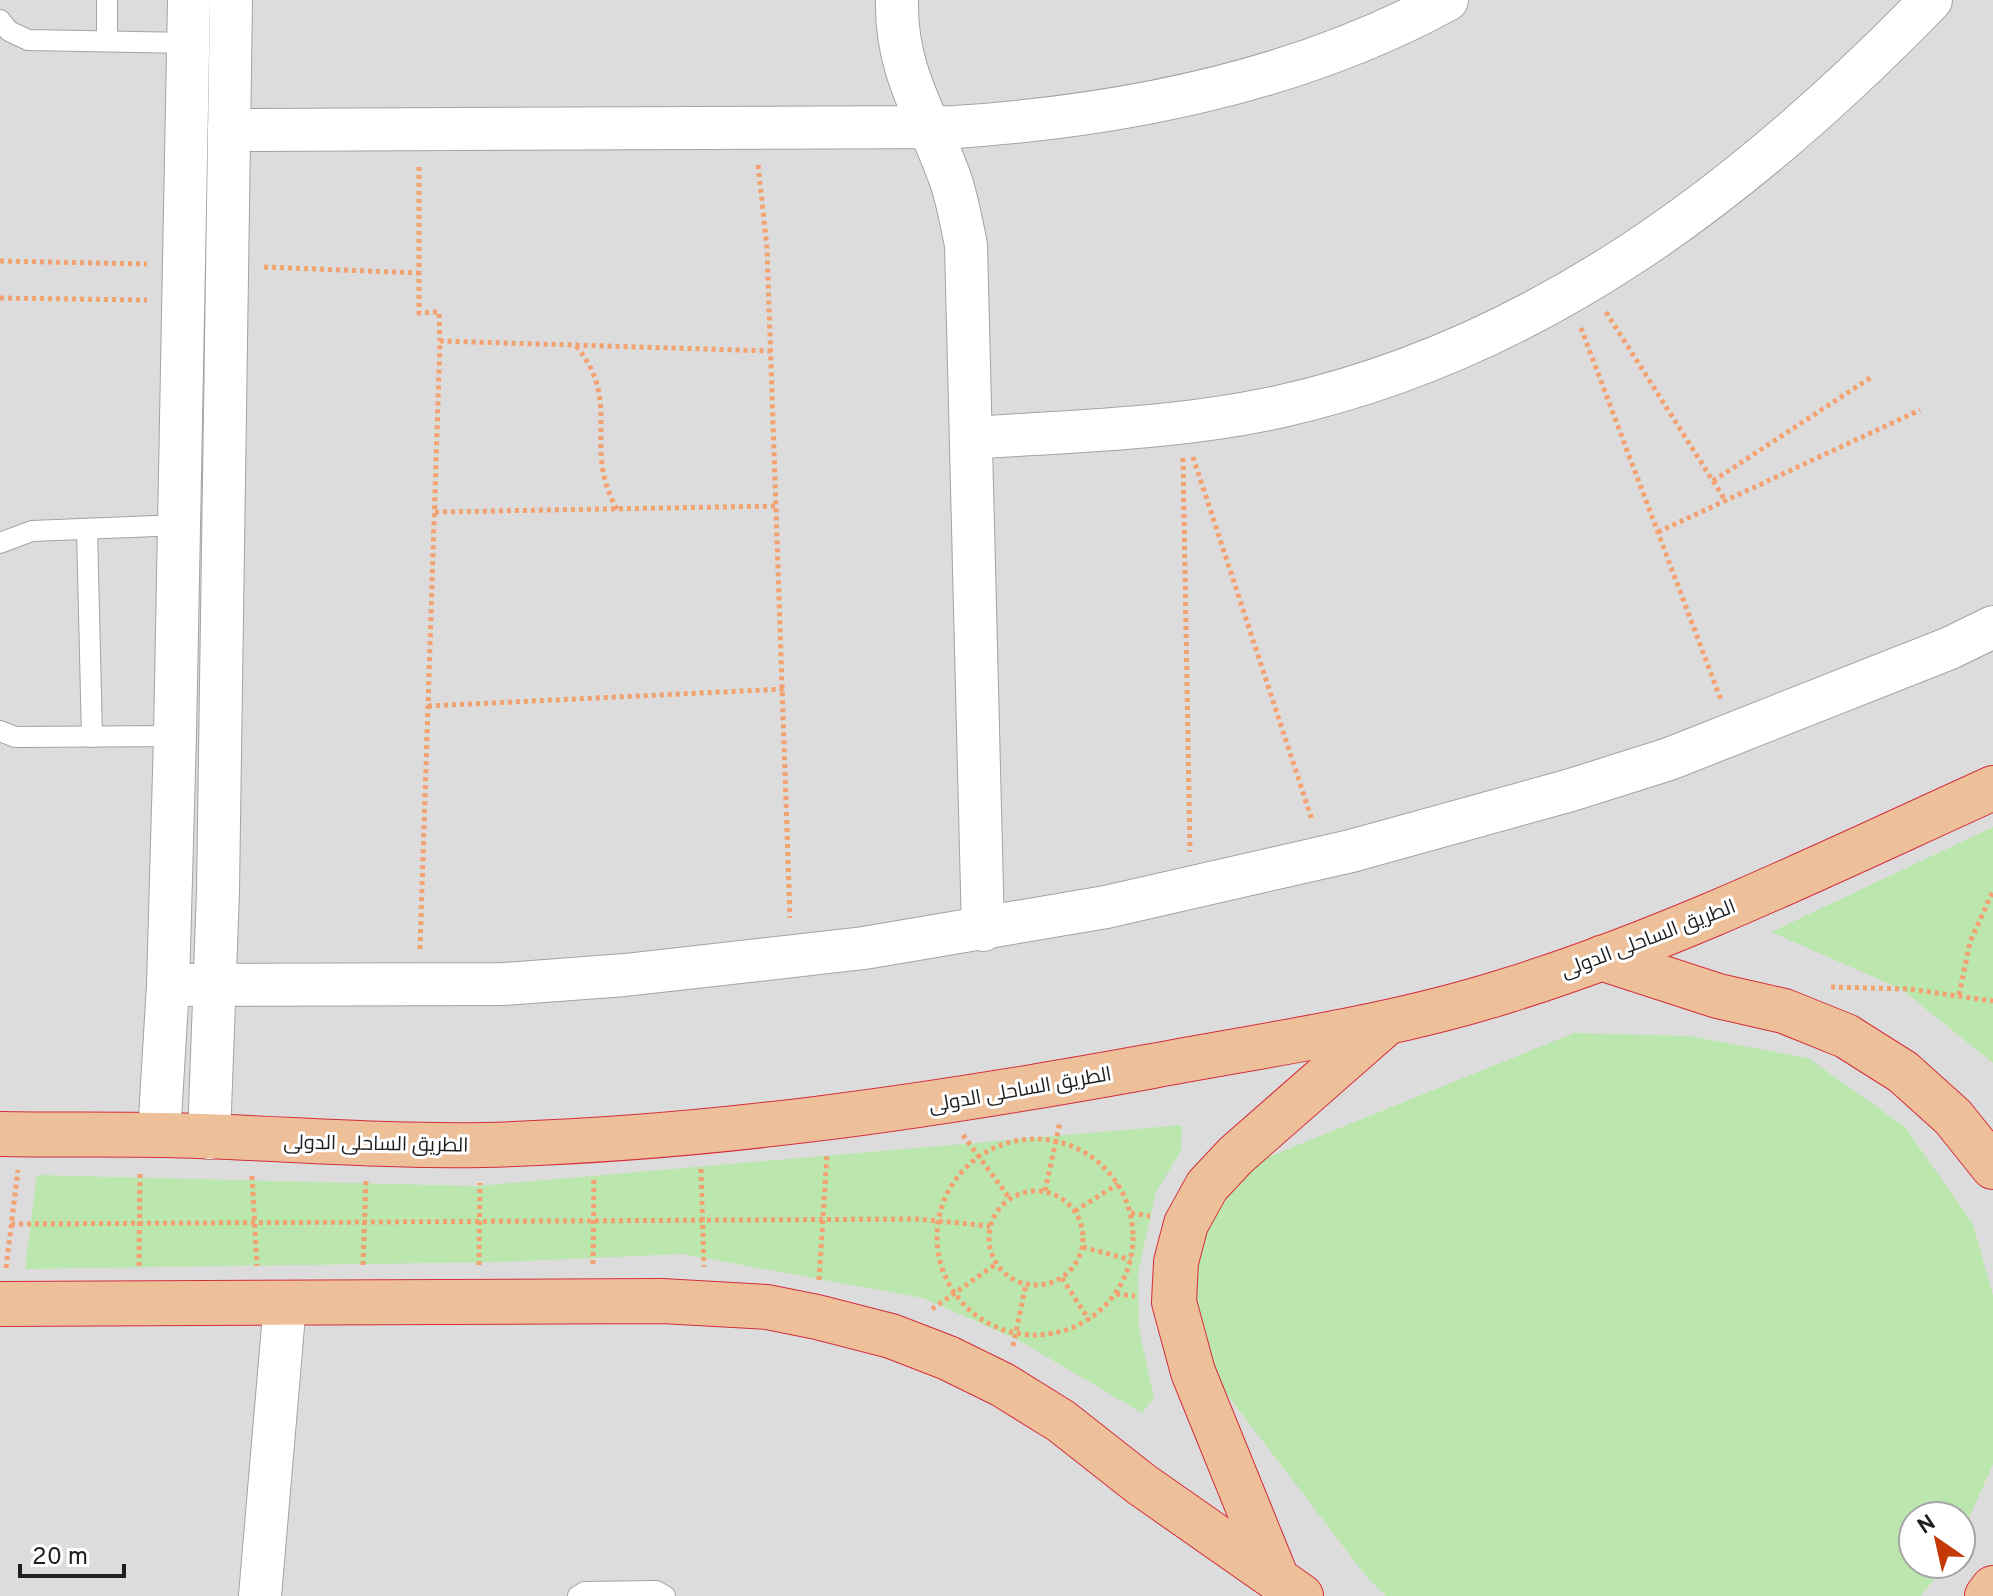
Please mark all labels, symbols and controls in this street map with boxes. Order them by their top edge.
street label: الطريق الساحلى الدولى [1558,895,1740,985]
street label: الطريق الساحلى الدولى [927,1062,1114,1120]
street label: الطريق الساحلى الدولى [283,1130,469,1160]
north arrow [1897,1500,1977,1580]
text: N [1913,1510,1941,1541]
scale bar [20,1528,124,1578]
text: 20 m [32,1543,88,1573]

